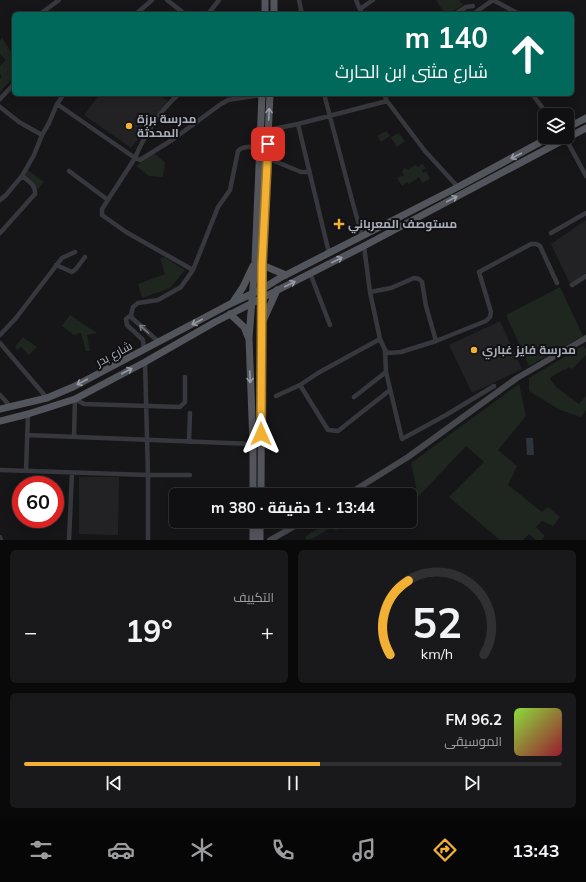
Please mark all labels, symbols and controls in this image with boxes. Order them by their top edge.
text: 140 m [405,20,488,55]
icon: ahead [502,28,554,80]
text: شارع مثنى ابن الحارث [335,60,488,83]
one-way arrow [265,108,273,121]
map controls [538,108,574,144]
button: layers [538,108,574,144]
place label: مدرسة برزة المحدثة [137,111,197,140]
marker: مدرسة برزة المحدثة [124,121,134,131]
pin [251,127,285,161]
icon: arrive [257,133,279,155]
one-way arrow [510,153,522,160]
one-way arrow [446,195,458,203]
place label: مستوصف المعرباني [348,216,457,234]
marker: مستوصف المعرباني [333,218,345,230]
one-way arrow [330,256,342,263]
one-way arrow [283,279,295,287]
one-way arrow [192,319,204,326]
one-way arrow [139,324,149,334]
street label: شارع بدر [92,338,135,371]
place label: مدرسة فايز غباري [482,342,576,360]
marker: مدرسة فايز غباري [469,345,479,355]
one-way arrow [121,367,133,374]
one-way arrow [246,370,254,383]
one-way arrow [77,379,89,387]
position arrow [240,413,282,455]
speed limit sign: 60 [12,476,64,528]
text: 13:44 · 1 دقيقة · 380 m [211,498,375,517]
text: التكييف [233,589,274,605]
text: 52 [412,595,462,647]
text: 19° [125,612,173,650]
text: − [24,618,37,646]
text: + [261,618,274,646]
text: km/h [421,644,453,662]
text: 96.2 FM [446,710,502,729]
text: الموسيقى [444,733,502,749]
icon: previous [103,772,125,794]
icon: pause [282,772,304,794]
icon: next [461,772,483,794]
icon: filters [27,836,55,864]
icon: car [107,836,135,864]
icon: climate [188,836,216,864]
icon: phone [269,836,297,864]
icon: music [350,836,378,864]
icon: directions [431,836,459,864]
text: 13:43 [512,839,560,862]

